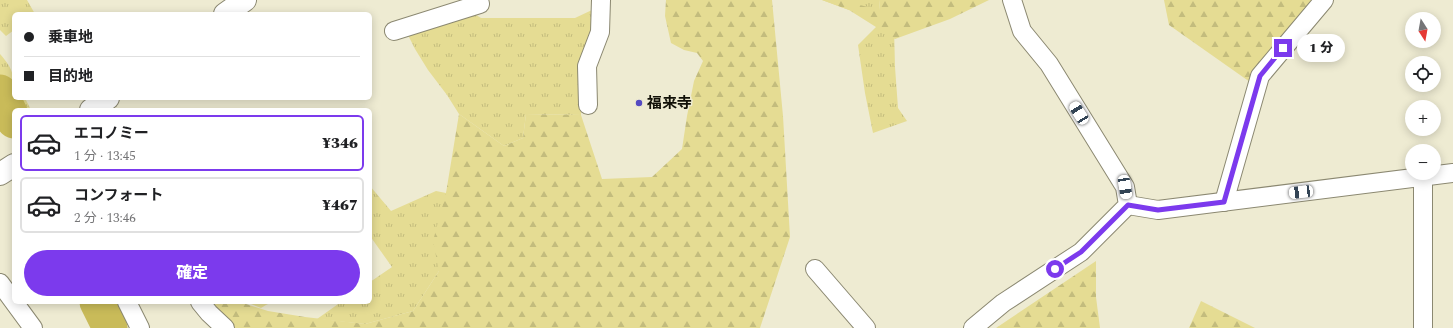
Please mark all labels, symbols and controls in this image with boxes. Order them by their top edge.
north arrow [1405,12,1441,48]
map controls [1405,12,1441,180]
text: 乗車地 [48,26,93,49]
callout: 1 分 [1297,34,1345,62]
text: 1 分 [1309,38,1333,58]
route end [1274,39,1292,57]
button: locate [1405,56,1441,92]
text: 目的地 [48,65,93,88]
place label: 福来寺 [646,92,692,115]
marker: 福来寺 [634,98,644,108]
car [1068,100,1090,126]
button: + [1405,100,1441,136]
text: エコノミー [74,122,149,145]
icon: car [26,125,62,161]
text: ¥346 [322,132,358,155]
button: − [1405,144,1441,180]
text: 1 分 · 13:45 [74,146,136,166]
car [1117,174,1133,200]
text: コンフォート [74,184,164,207]
car [1288,185,1314,199]
icon: car [26,187,62,223]
text: ¥467 [322,194,358,217]
text: 2 分 · 13:46 [74,208,136,228]
button: 確定 [24,250,360,296]
route start [1046,260,1064,278]

